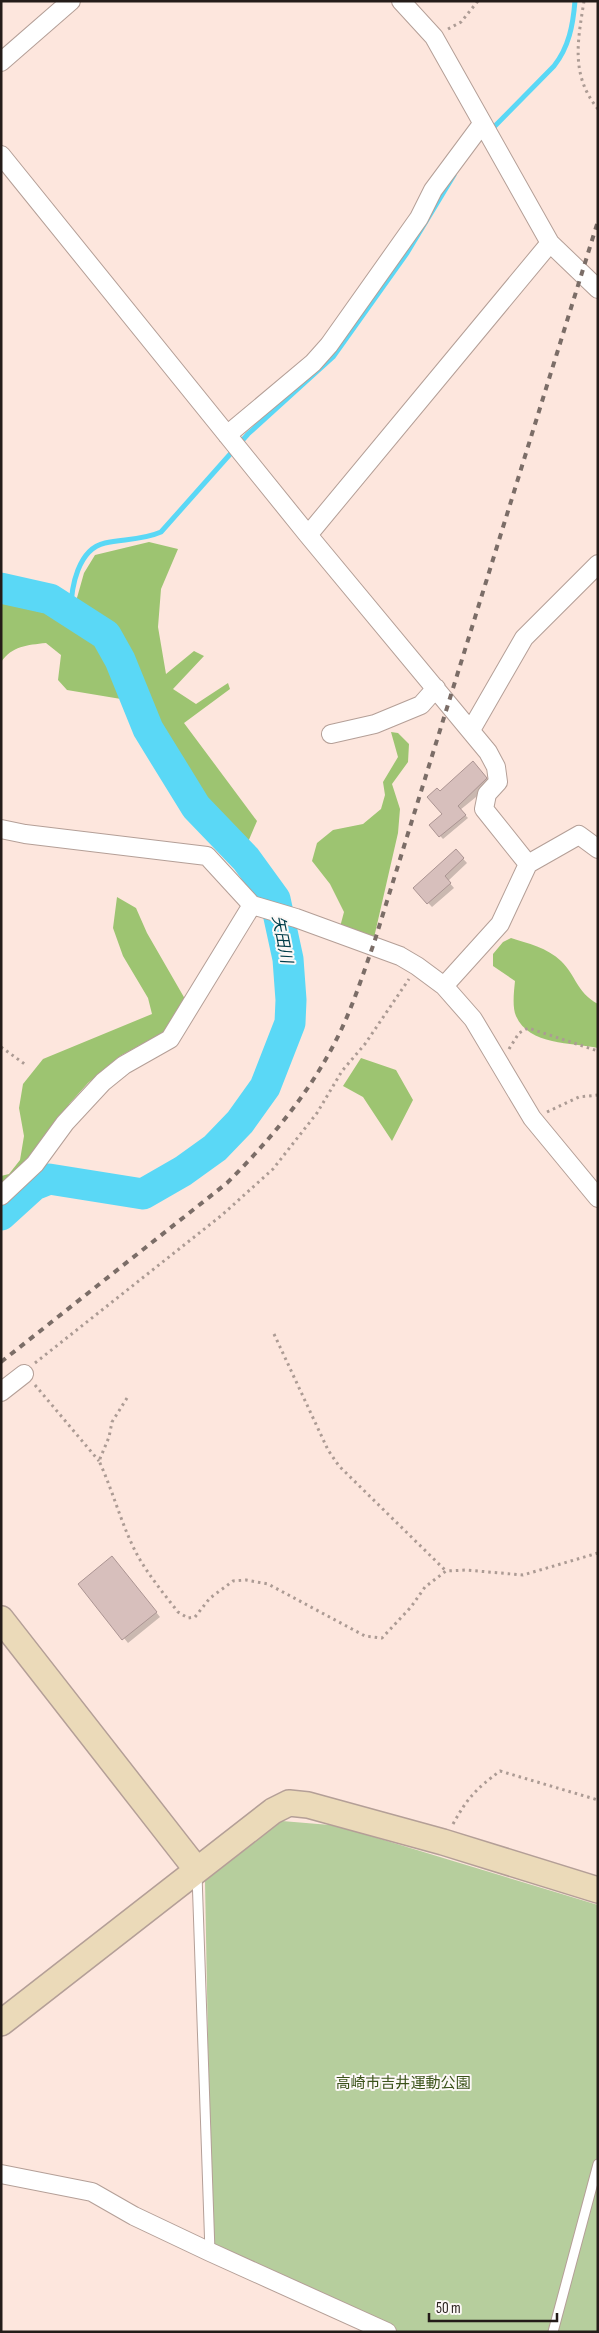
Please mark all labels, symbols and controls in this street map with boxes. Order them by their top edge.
water label: 矢田川 [268,914,296,967]
park label: 高崎市吉井運動公園 [335,2074,471,2093]
scale bar [429,2290,556,2322]
text: 50 m [436,2299,461,2318]

